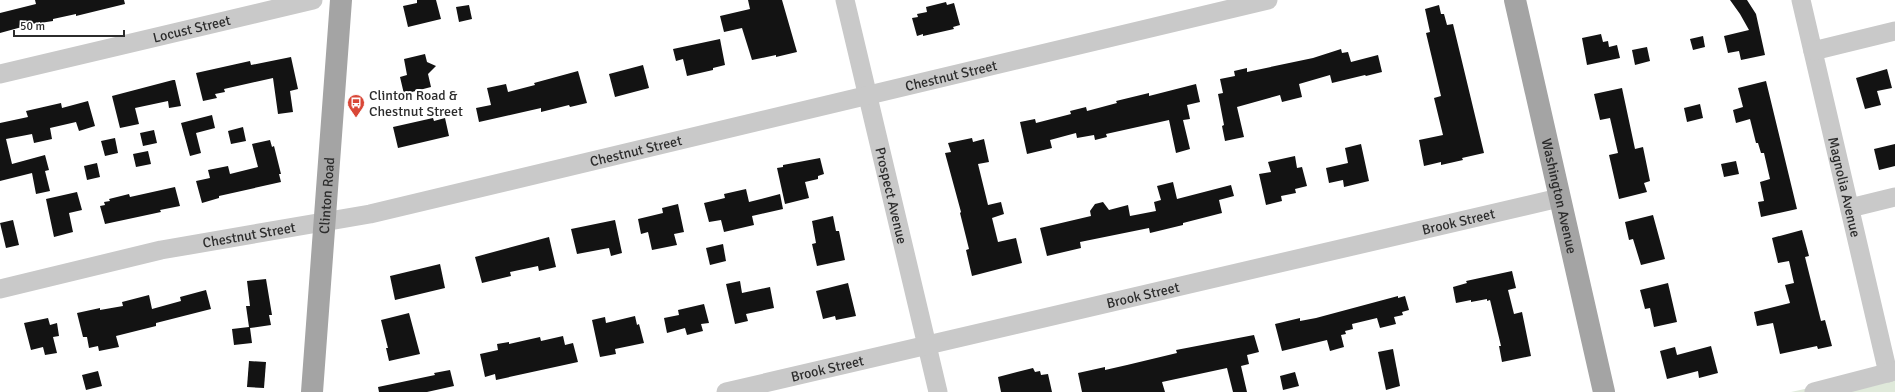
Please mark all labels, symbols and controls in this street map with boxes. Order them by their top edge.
street label: Locust Street [151,11,232,46]
scale bar [14,12,124,38]
text: 50 m [20,19,45,34]
street label: Chestnut Street [903,56,999,95]
place label: Clinton Road & Chestnut Street [369,87,463,120]
bus stop icon: Clinton Road & Chestnut Street [346,93,366,118]
street label: Chestnut Street [588,131,684,170]
street label: Magnolia Avenue [1825,135,1865,239]
street label: Washington Avenue [1538,137,1581,255]
street label: Prospect Avenue [872,145,911,246]
street label: Clinton Road [315,157,338,234]
street label: Brook Street [1420,205,1497,238]
street label: Chestnut Street [201,218,297,251]
street label: Brook Street [1105,278,1181,312]
street label: Brook Street [789,352,866,385]

